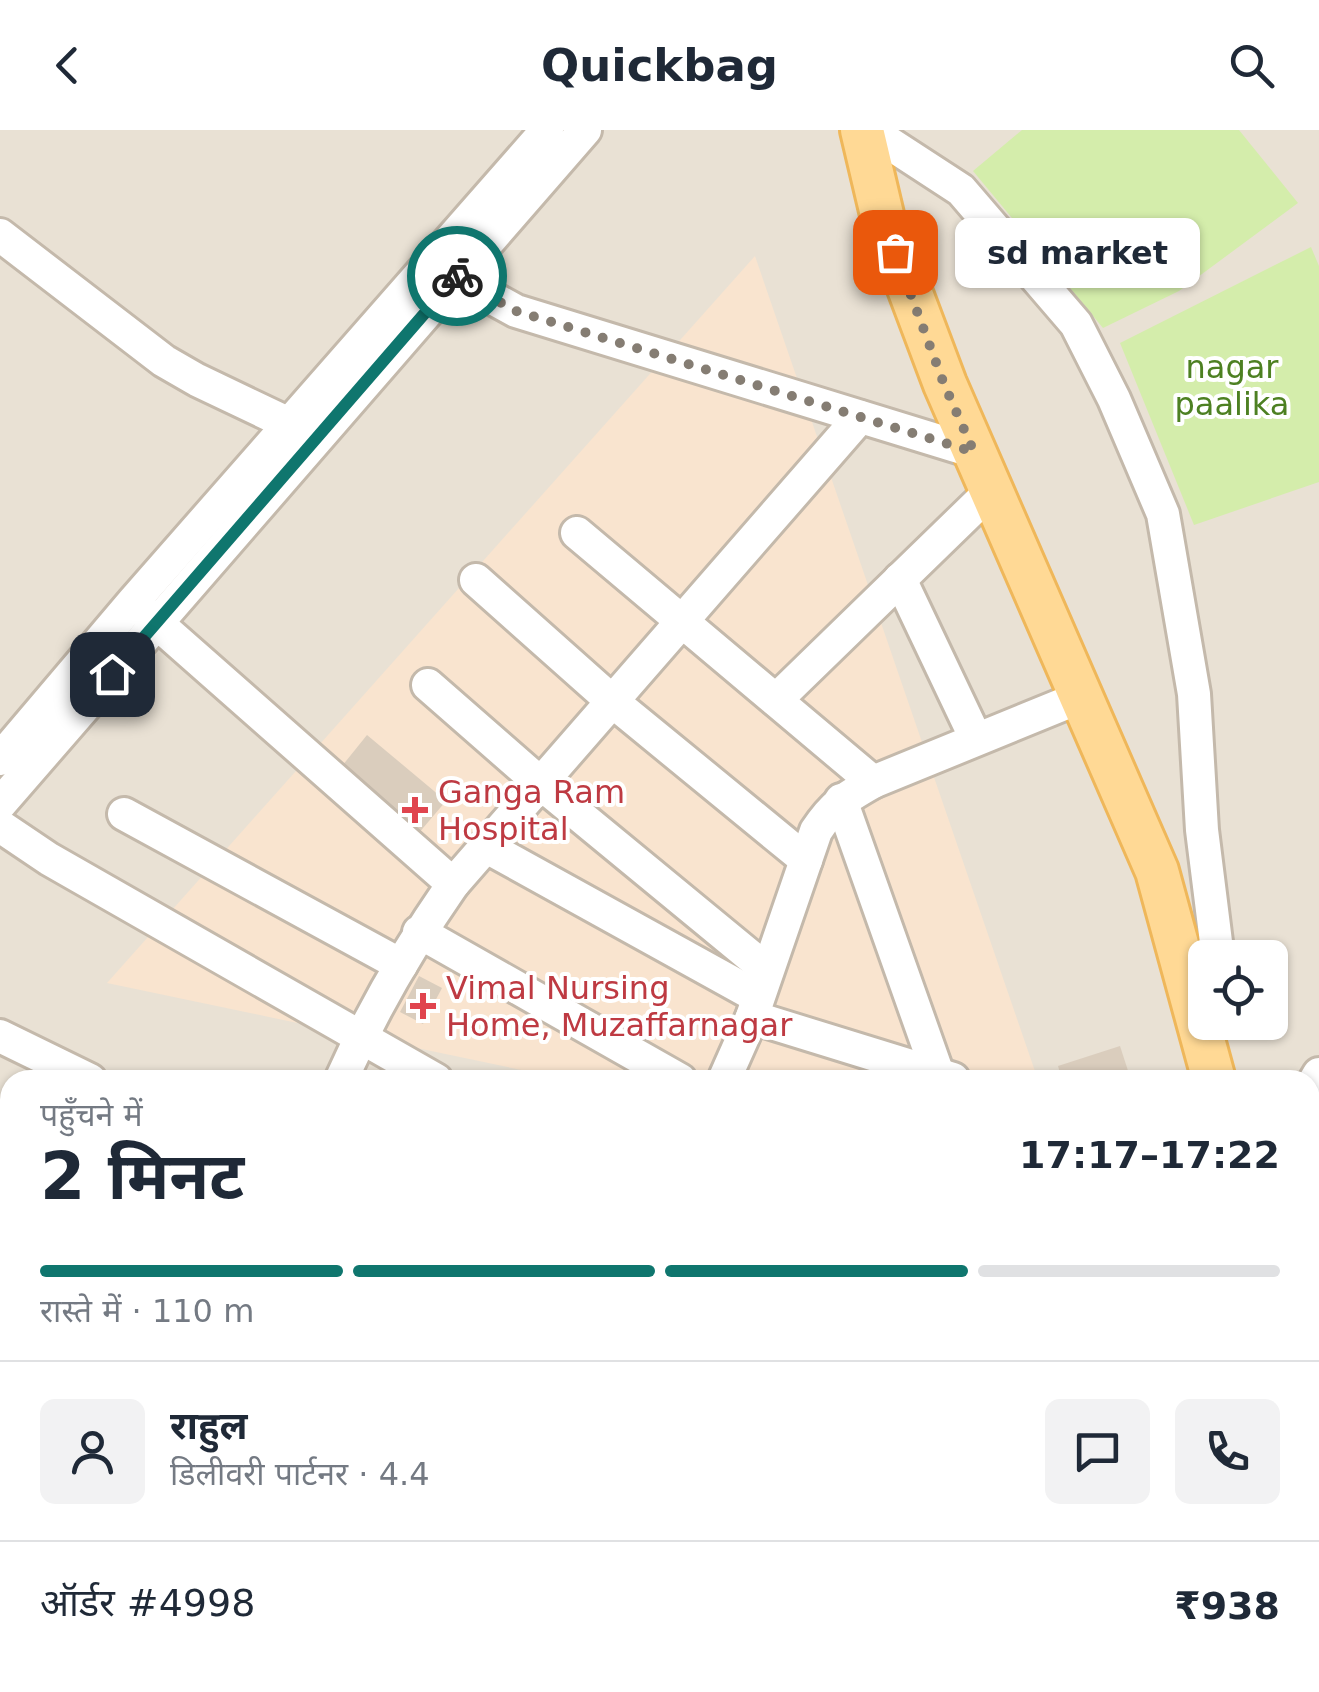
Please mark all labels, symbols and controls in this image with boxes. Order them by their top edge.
icon: back [40,38,95,93]
icon: search [1224,38,1279,93]
text: Quickbag [541,39,778,92]
pin [853,210,938,295]
callout: sd market [955,217,1200,287]
icon: bag [868,225,923,280]
courier [407,226,507,326]
text: sd market [987,234,1168,272]
icon: bike [430,249,485,304]
park label: nagar paalika [1175,348,1289,423]
pin [70,632,155,717]
icon: home [85,647,140,702]
place label: Ganga Ram Hospital [438,773,625,848]
marker: Ganga Ram Hospital [402,797,428,823]
map controls [1188,940,1288,1040]
button: locate [1188,940,1288,1040]
place label: Vimal Nursing Home, Muzaffarnagar [446,969,793,1044]
marker: Vimal Nursing Home, Muzaffarnagar [410,993,436,1019]
text: पहुँचने में [40,1096,143,1134]
text: 17:17–17:22 [1019,1133,1280,1177]
text: 2 मिनट [40,1139,244,1214]
text: रास्ते में · 110 m [40,1292,254,1330]
button: person [40,1399,145,1504]
button: chat [1045,1399,1150,1504]
button: phone [1175,1399,1280,1504]
text: राहुल [170,1404,247,1448]
text: डिलीवरी पार्टनर · 4.4 [170,1455,430,1493]
text: ऑर्डर #4998 [40,1581,255,1625]
text: ₹938 [1174,1584,1280,1628]

